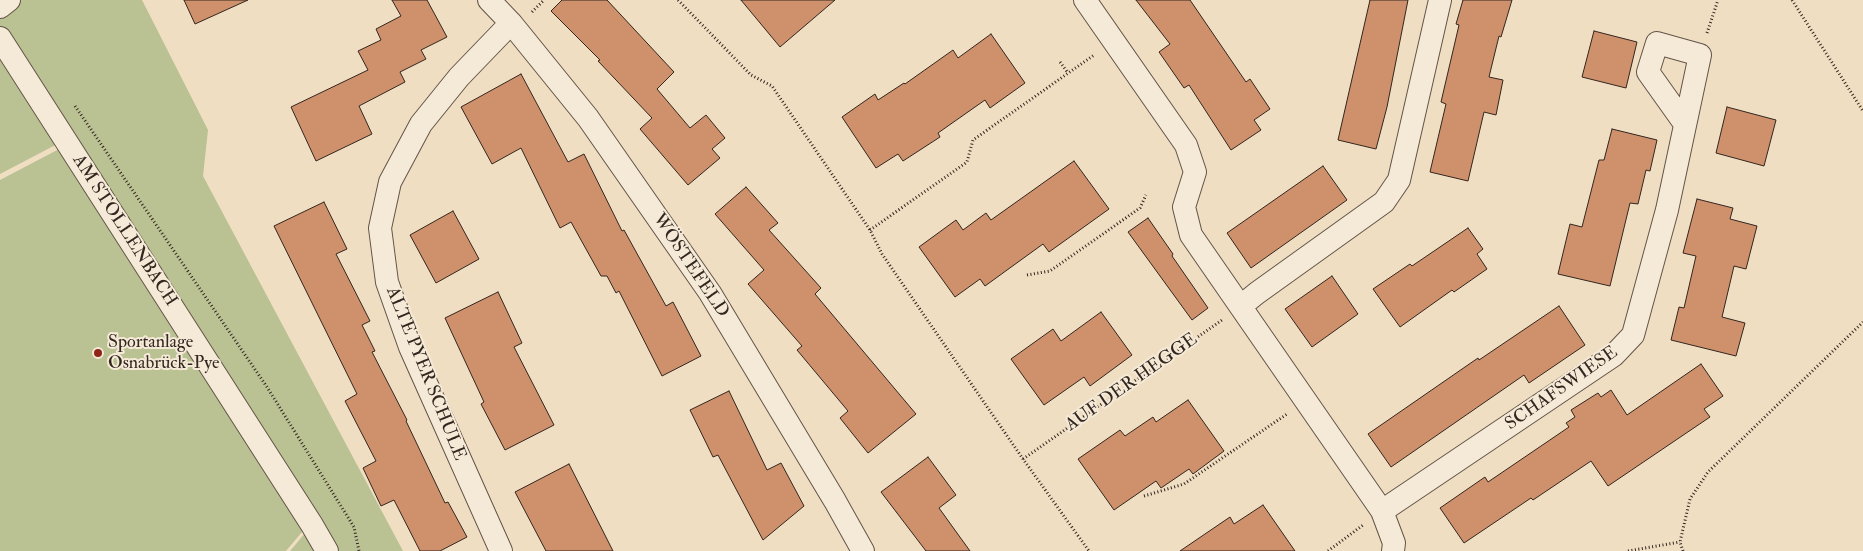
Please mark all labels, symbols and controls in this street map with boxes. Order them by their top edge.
street label: AM STOLLENBACH [67,151,181,311]
street label: WÖSTEFELD [647,210,733,322]
street label: ALTE PYER SCHULE [380,284,470,464]
street label: AUF DER HEGGE [1062,329,1202,437]
place label: Sportanlage Osnabrück-Pye [108,332,220,374]
street label: SCHAFSWIESE [1502,342,1622,436]
marker: Sportanlage Osnabrück-Pye [92,347,104,359]

